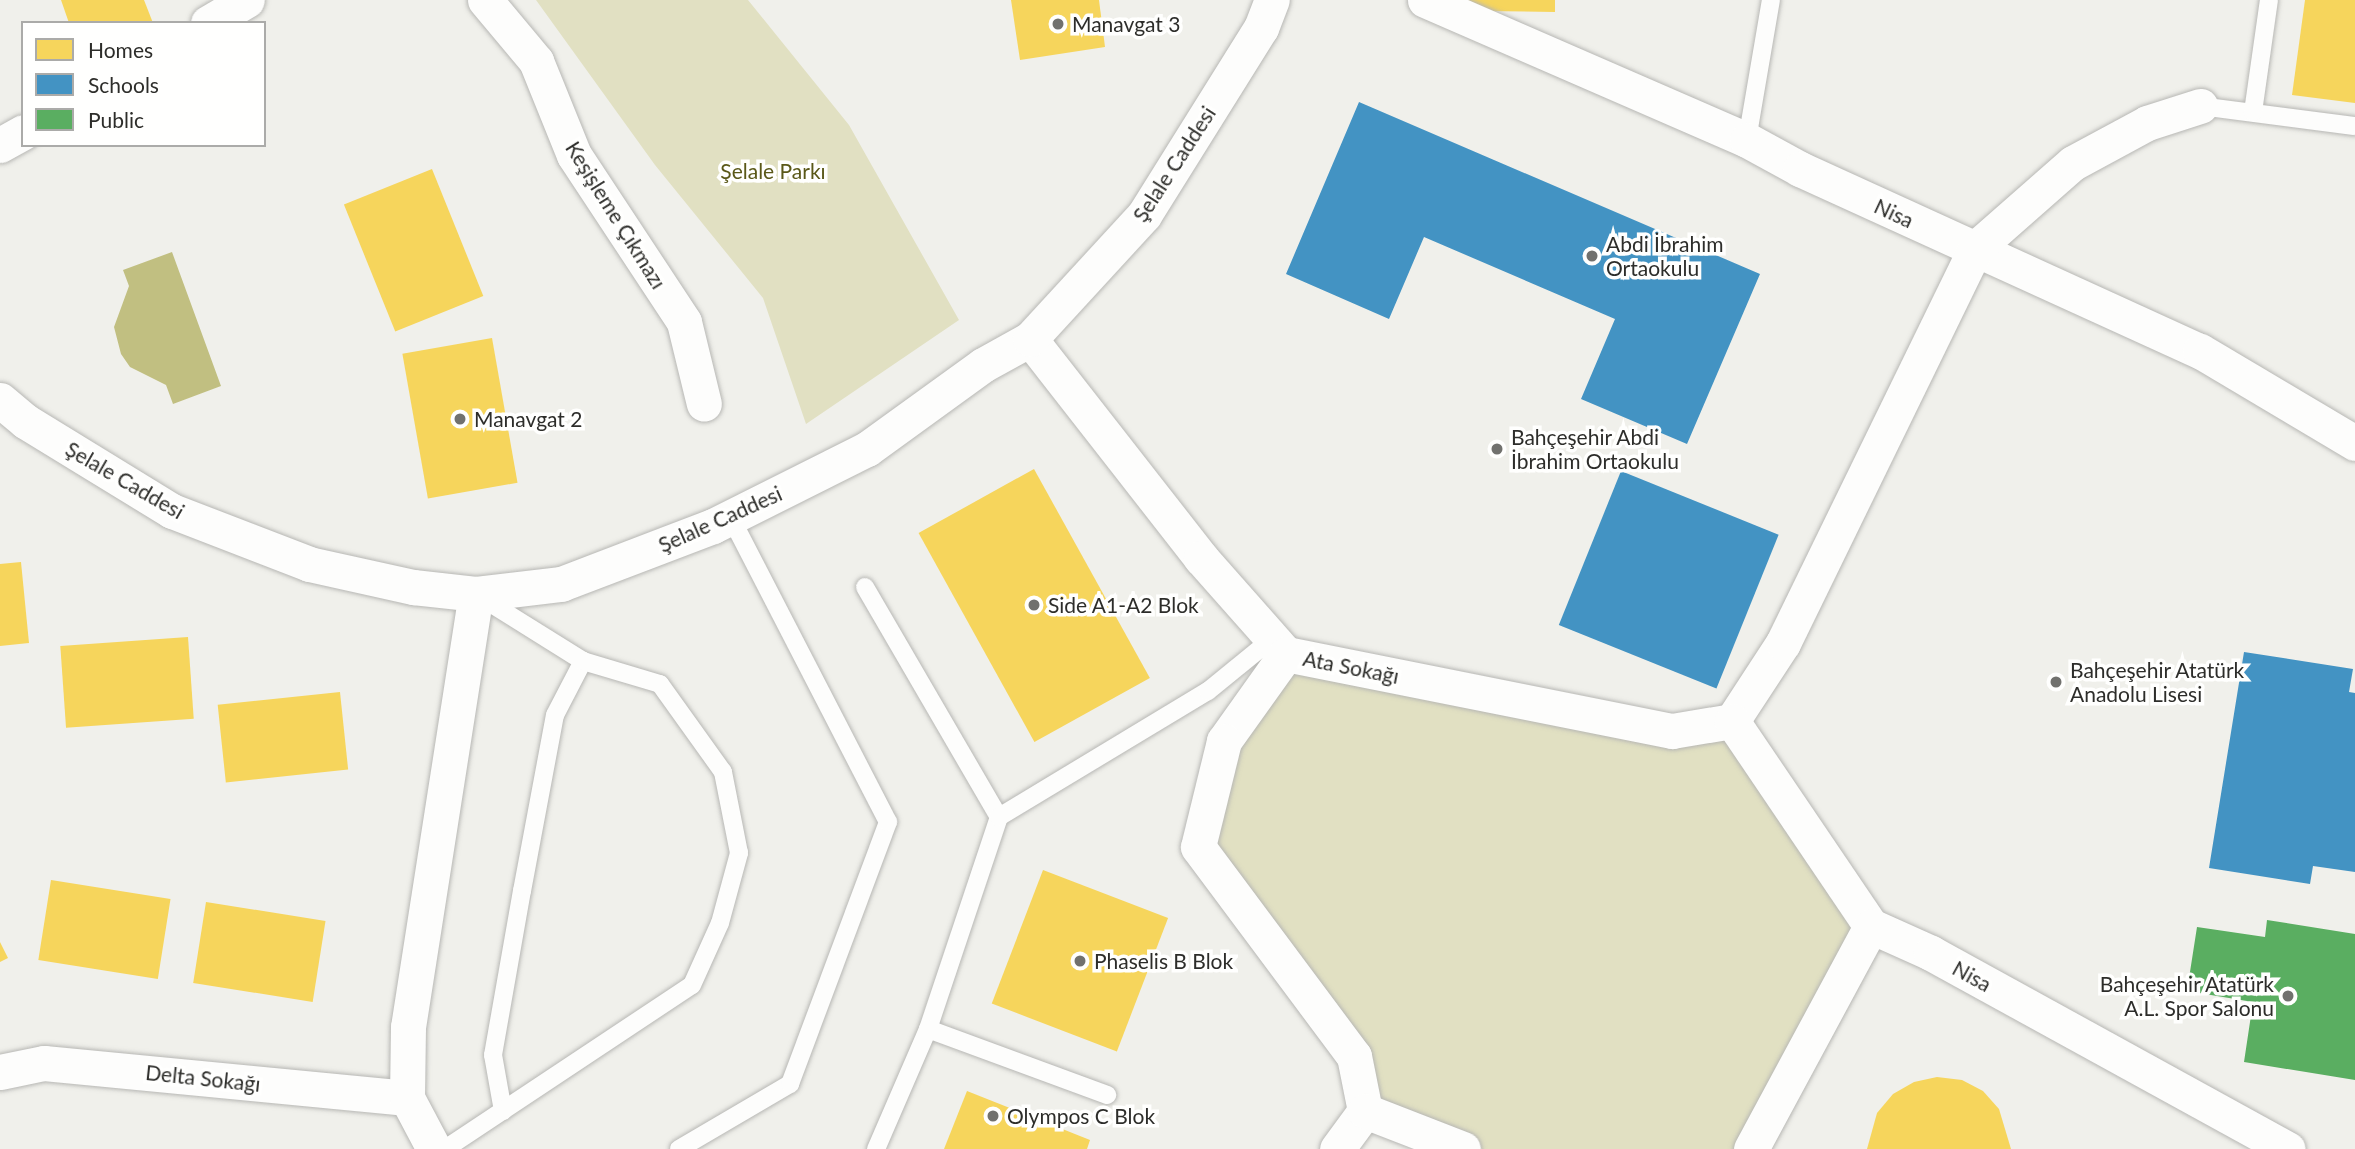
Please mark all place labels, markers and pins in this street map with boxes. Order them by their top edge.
place label: Manavgat 3 [1072,11,1180,37]
marker: Manavgat 3 [1050,16,1066,32]
place label: Abdi İbrahim Ortaokulu [1606,231,1724,281]
marker: Abdi İbrahim Ortaokulu [1584,248,1600,264]
place label: Manavgat 2 [474,406,582,432]
marker: Manavgat 2 [452,411,468,427]
place label: Bahçeşehir Abdi İbrahim Ortaokulu [1511,424,1679,474]
marker: Bahçeşehir Abdi İbrahim Ortaokulu [1489,441,1505,457]
place label: Side A1-A2 Blok [1048,592,1199,618]
marker: Side A1-A2 Blok [1026,597,1042,613]
place label: Bahçeşehir Atatürk Anadolu Lisesi [2070,657,2245,707]
marker: Bahçeşehir Atatürk Anadolu Lisesi [2048,674,2064,690]
place label: Phaselis B Blok [1094,948,1233,974]
marker: Phaselis B Blok [1072,953,1088,969]
place label: Bahçeşehir Atatürk A.L. Spor Salonu [2099,971,2274,1021]
marker: Bahçeşehir Atatürk A.L. Spor Salonu [2280,988,2296,1004]
place label: Olympos C Blok [1007,1103,1155,1129]
marker: Olympos C Blok [985,1108,1001,1124]

